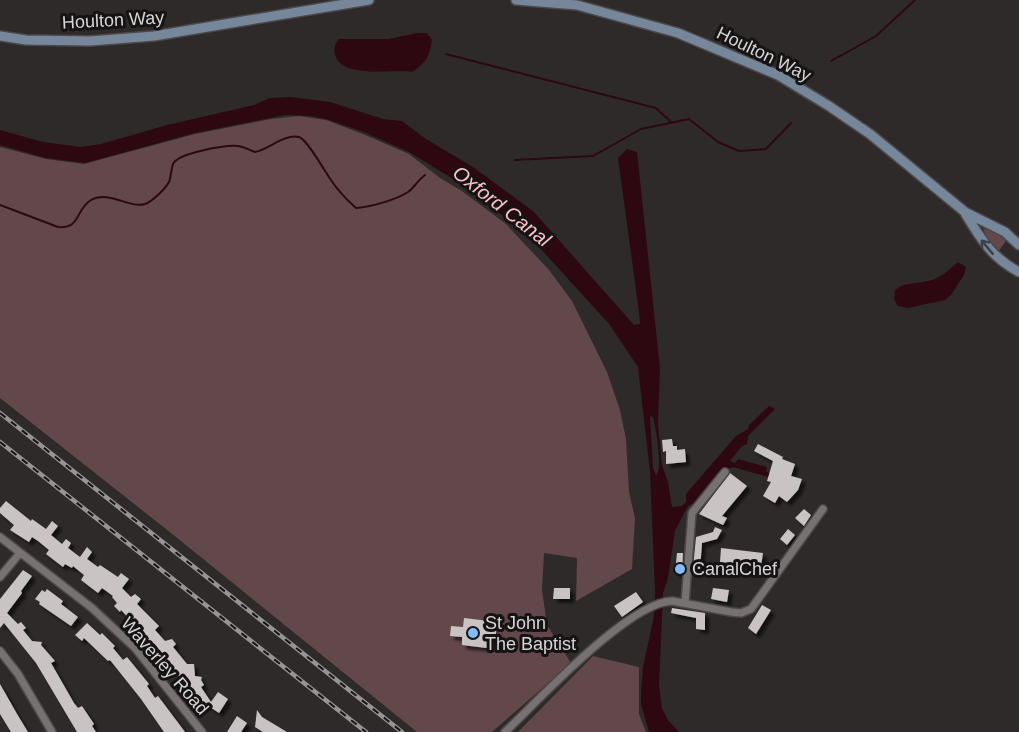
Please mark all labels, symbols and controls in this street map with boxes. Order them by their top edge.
street label: Houlton Way [61,7,165,33]
street label: Houlton Way [714,23,814,85]
water label: Oxford Canal [449,161,556,251]
one-way arrow [981,239,994,255]
place label: CanalChef [692,559,778,579]
marker: CanalChef [673,562,687,576]
street label: Waverley Road [117,613,213,719]
place label: St John The Baptist [485,613,576,654]
marker: St John The Baptist [466,626,480,640]

